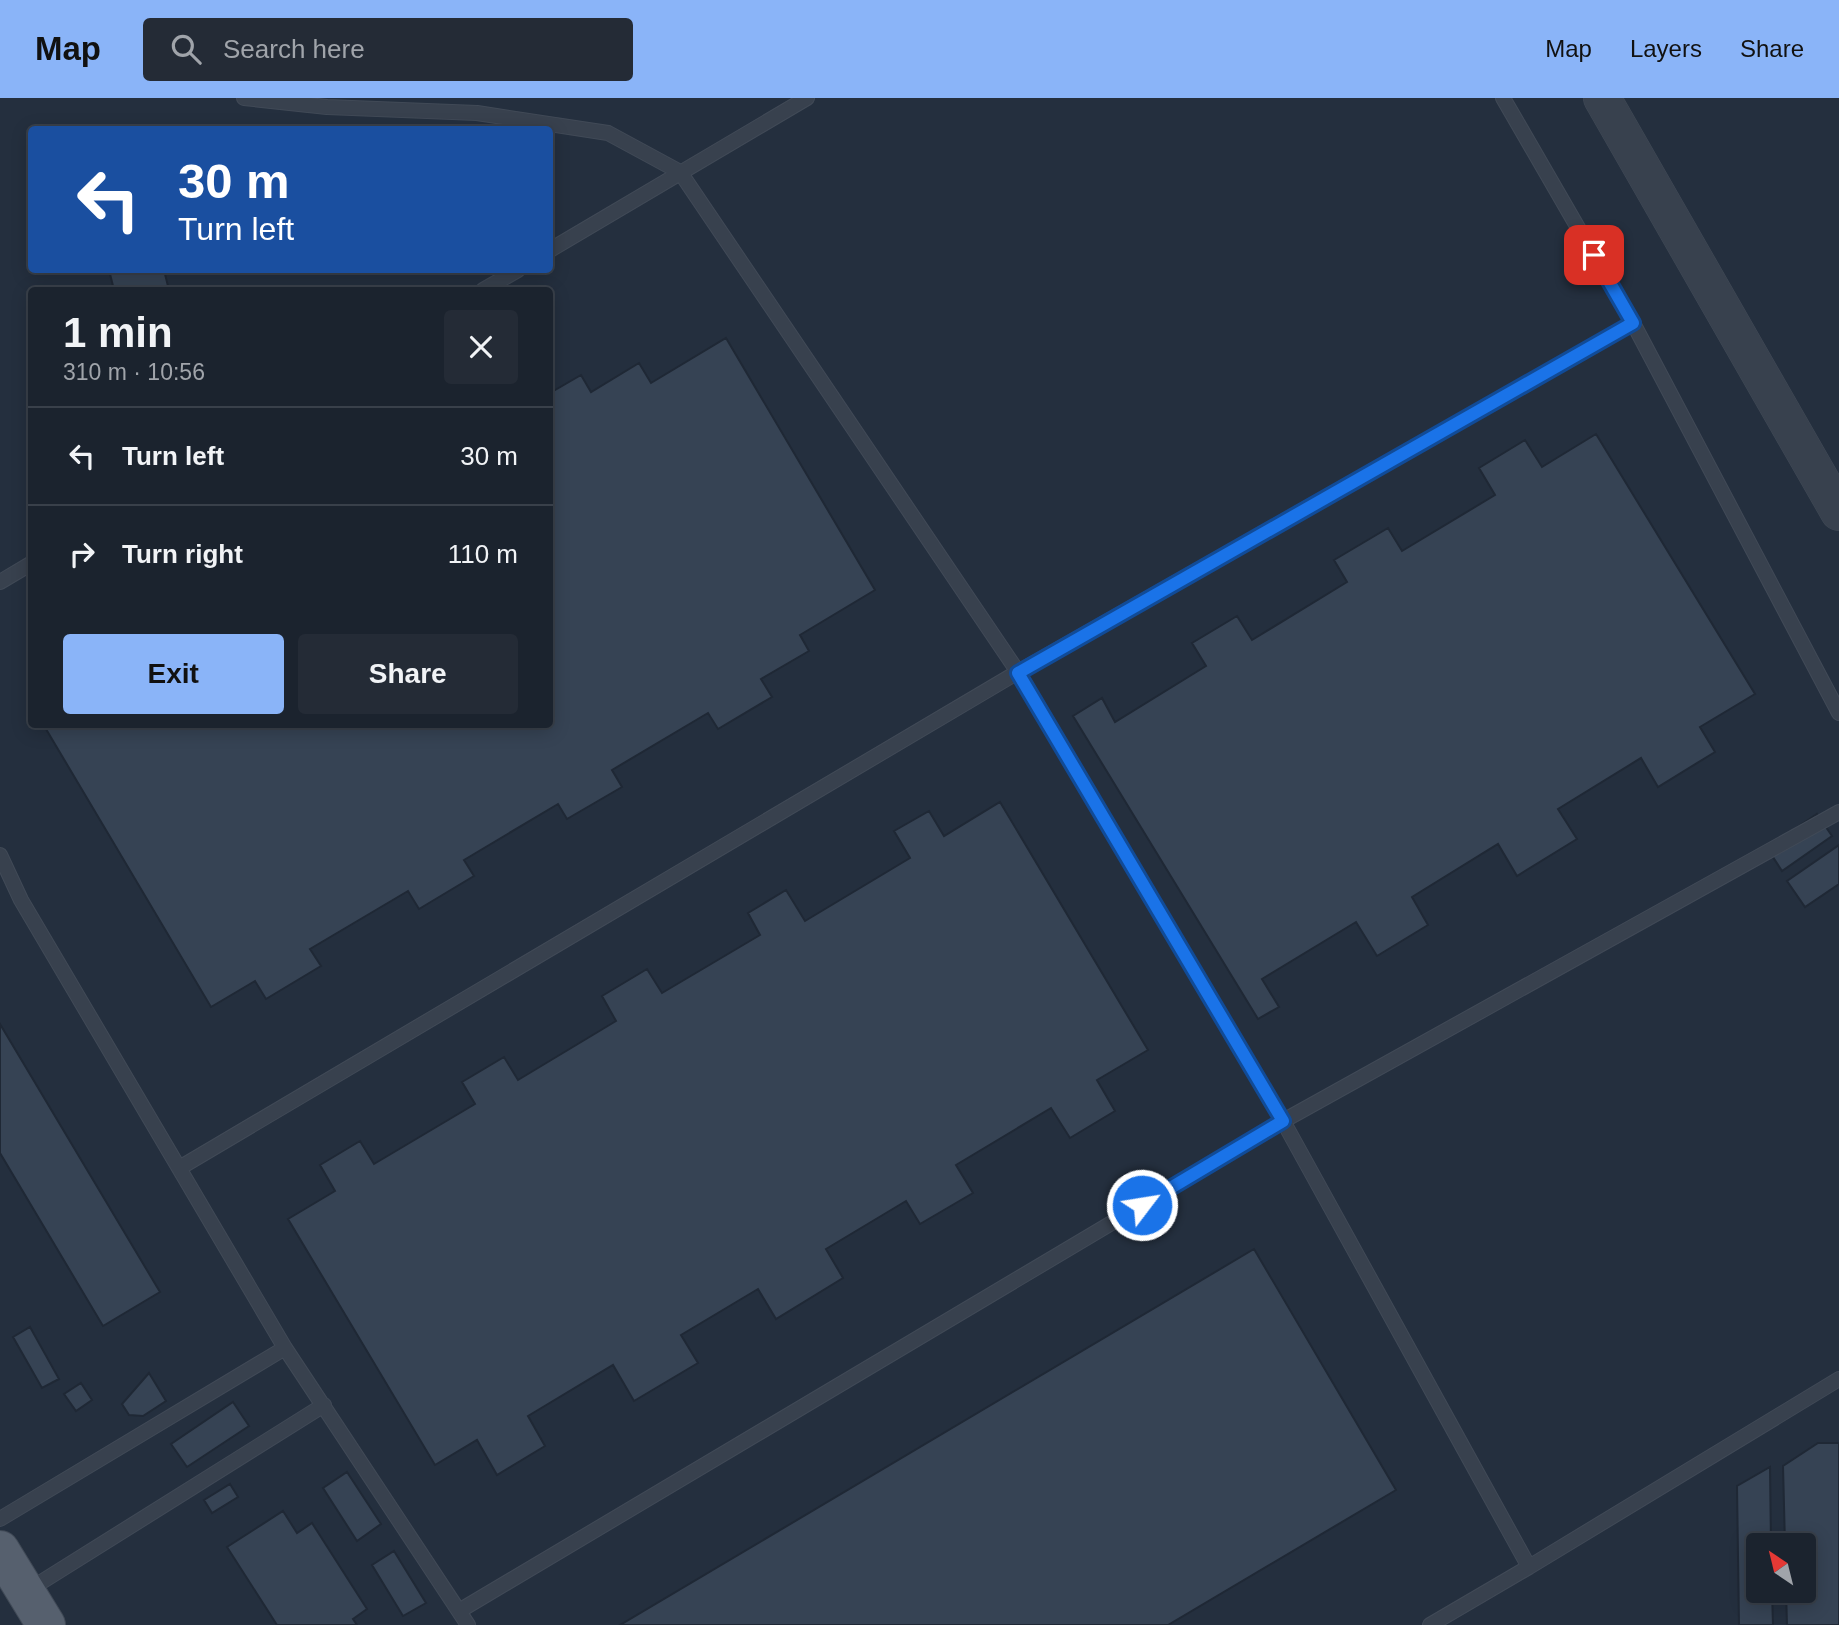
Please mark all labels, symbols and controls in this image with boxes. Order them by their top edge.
search box [143,18,633,81]
text: Map [35,30,101,67]
icon: search [167,30,205,68]
text: Search here [223,34,365,64]
text: Map [1545,35,1592,62]
text: Layers [1630,35,1702,62]
text: Share [1740,35,1804,62]
icon: left [63,154,154,245]
text: 30 m [178,154,290,208]
text: Turn left [178,211,294,247]
pin [1564,225,1624,285]
icon: arrive [1575,236,1613,274]
text: 1 min [63,309,173,356]
button: close [444,310,518,384]
text: 310 m · 10:56 [63,359,205,385]
icon: left [63,437,101,475]
text: Turn left [122,441,224,471]
text: 30 m [460,441,518,471]
icon: right [63,535,101,573]
text: Turn right [122,539,243,569]
text: 110 m [448,539,518,569]
button: Exit [63,634,284,714]
button: Share [298,634,518,714]
position arrow [1105,1168,1179,1242]
north arrow [1746,1533,1816,1603]
map controls [1746,1533,1816,1603]

